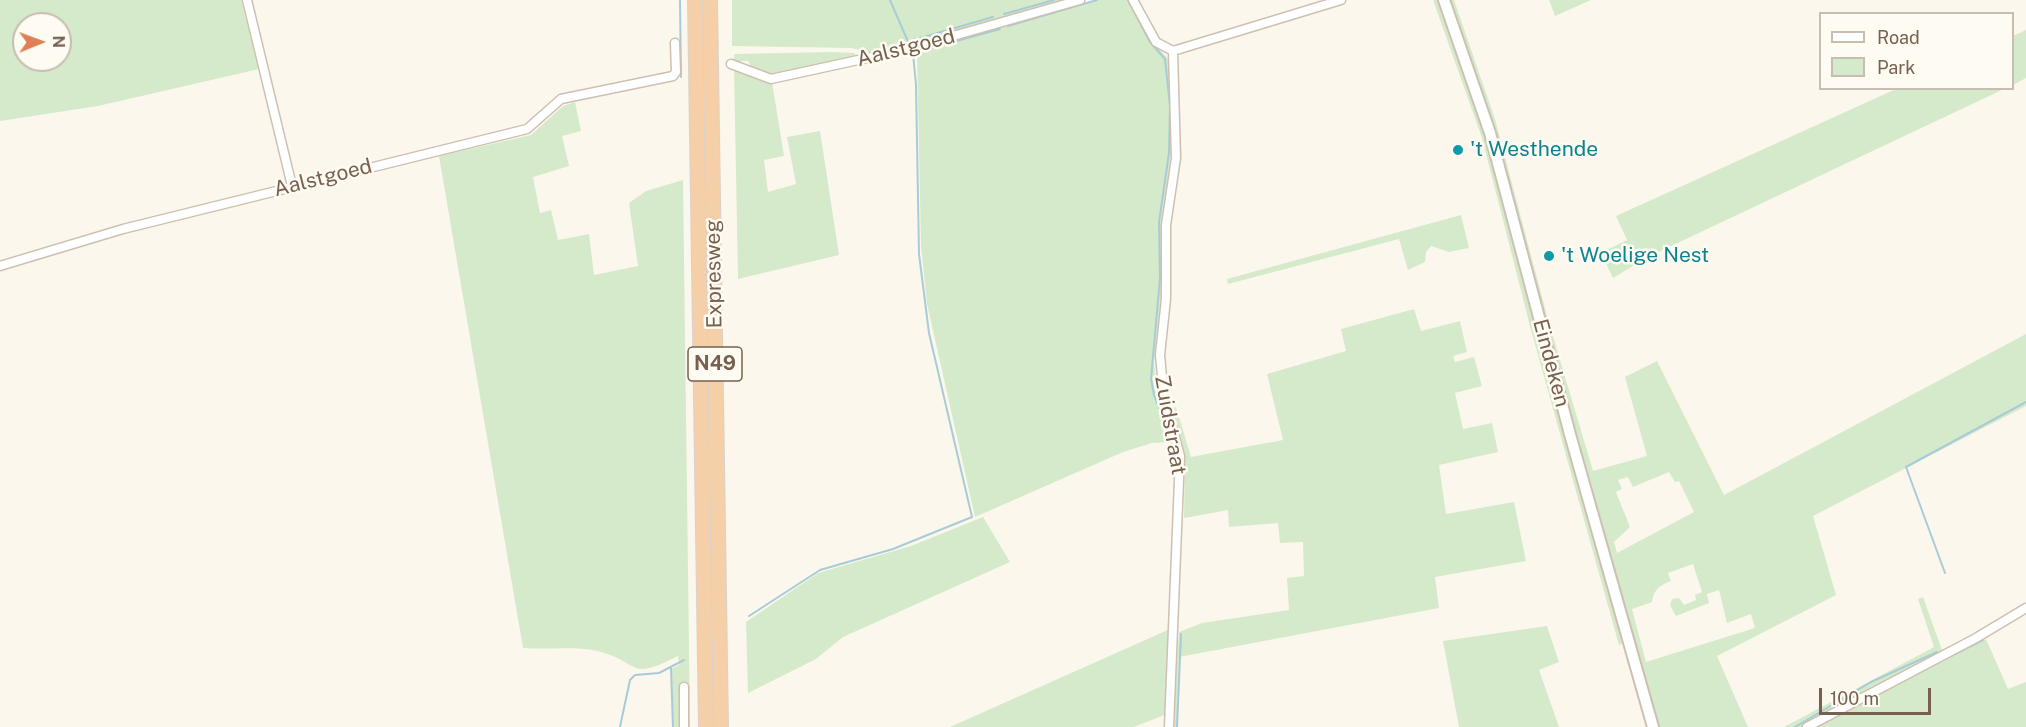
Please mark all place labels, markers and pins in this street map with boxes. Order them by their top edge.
place label: 't Westhende [1470,137,1598,163]
marker: 't Westhende [1451,143,1465,157]
place label: 't Woelige Nest [1561,243,1709,269]
marker: 't Woelige Nest [1542,249,1556,263]

